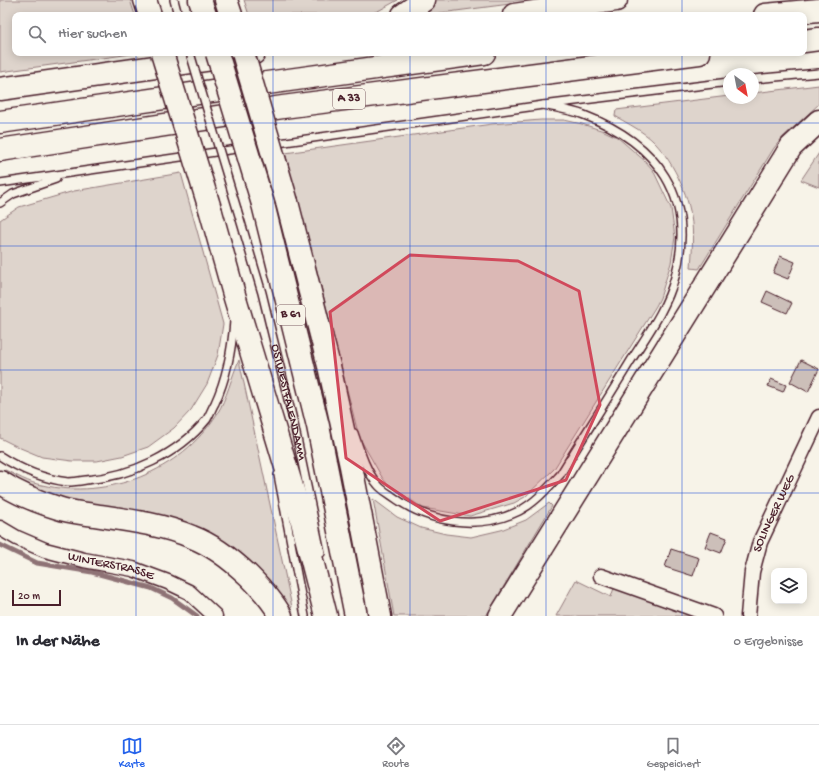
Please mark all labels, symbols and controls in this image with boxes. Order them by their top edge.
search box [12,12,807,56]
icon: search [26,23,48,45]
text: Hier suchen [58,25,127,43]
north arrow [723,68,759,104]
road number: A 33 [333,89,365,109]
road number: B 61 [277,305,305,325]
street label: OSTWESTFALENDAMM [267,343,309,463]
street label: SOLINGER WEG [750,471,799,554]
street label: WINTERSTRASSE [66,549,157,584]
map controls [771,568,807,604]
button: layers [771,568,807,604]
scale bar [12,588,61,607]
text: 20 m [18,591,40,603]
text: In der Nähe [16,632,99,652]
text: 0 Ergebnisse [734,635,803,650]
tab: Karte [119,735,145,771]
tab: Route [382,735,409,771]
tab: Gespeichert [646,735,700,771]

